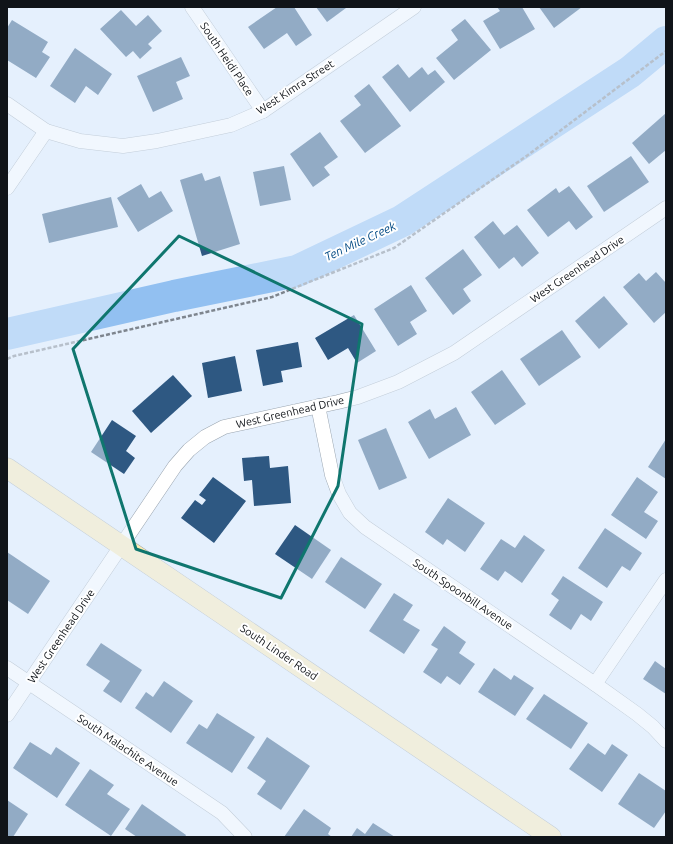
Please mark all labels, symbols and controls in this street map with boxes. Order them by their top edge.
street label: South Heidi Place [198,20,256,98]
street label: West Kimra Street [254,57,337,116]
water label: Ten Mile Creek [322,219,398,263]
street label: West Greenhead Drive [528,233,626,305]
street label: West Greenhead Drive [235,394,345,430]
street label: South Spoonbill Avenue [411,556,515,632]
street label: West Greenhead Drive [25,587,97,685]
street label: South Linder Road [238,622,320,682]
street label: South Malachite Avenue [75,712,181,788]

